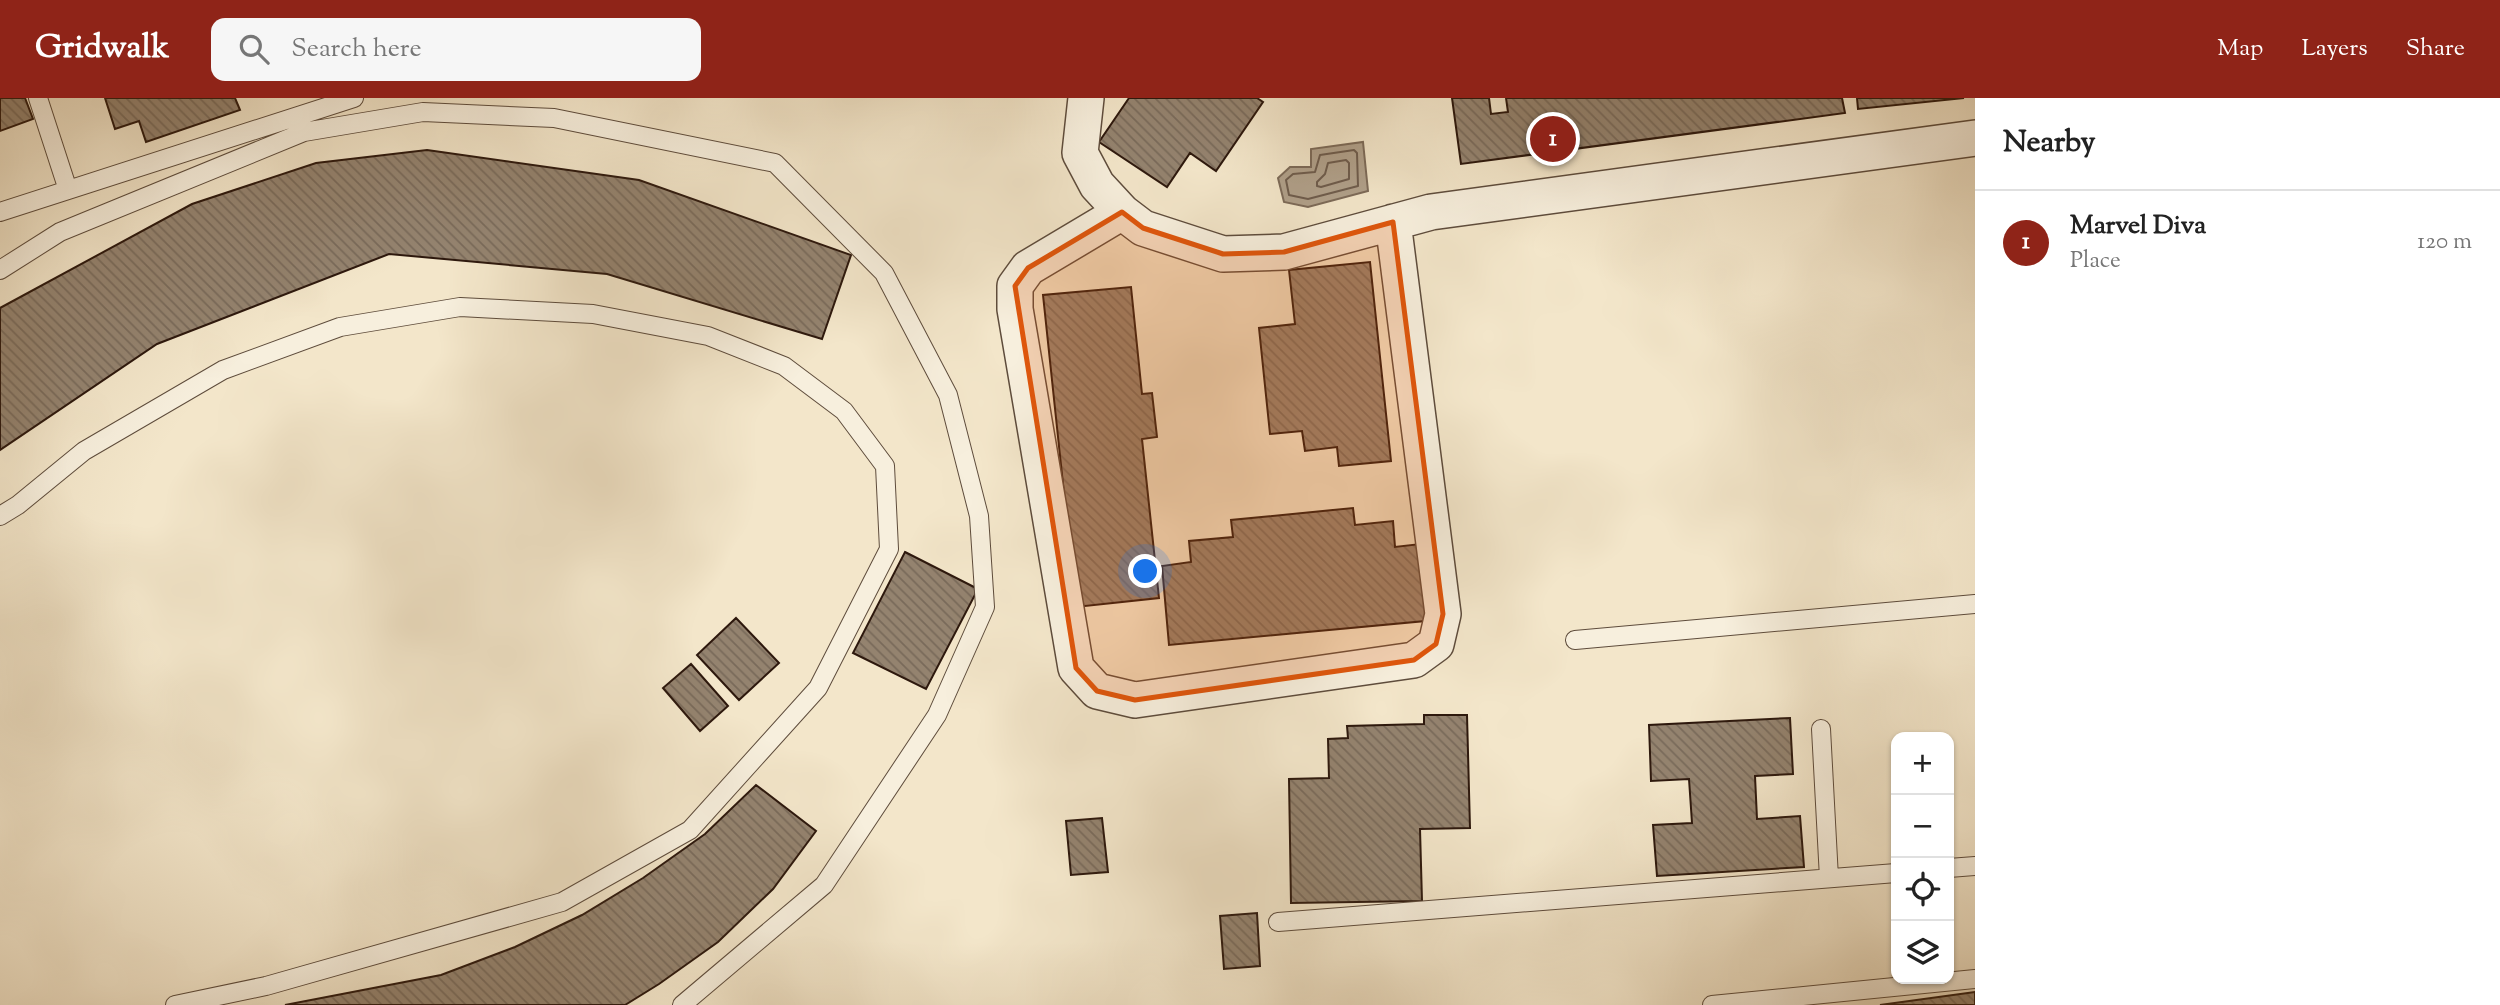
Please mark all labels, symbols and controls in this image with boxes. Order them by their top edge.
search box [211,18,701,81]
text: Gridwalk [35,25,169,73]
icon: search [235,30,273,68]
text: Search here [291,31,422,68]
text: Map [2217,32,2263,66]
text: Layers [2301,32,2368,66]
text: Share [2406,32,2465,66]
pin: 1 [1530,113,1576,165]
text: Nearby [2003,122,2095,165]
text: Marvel Diva [2070,208,2206,245]
text: 1 [2022,226,2030,259]
text: 120 m [2417,226,2472,259]
text: Place [2070,245,2121,278]
your location [1128,554,1162,588]
map controls [1891,732,1954,984]
button: + [1891,732,1954,795]
button: − [1891,795,1954,858]
button: locate [1891,858,1954,921]
button: layers [1891,921,1954,984]

